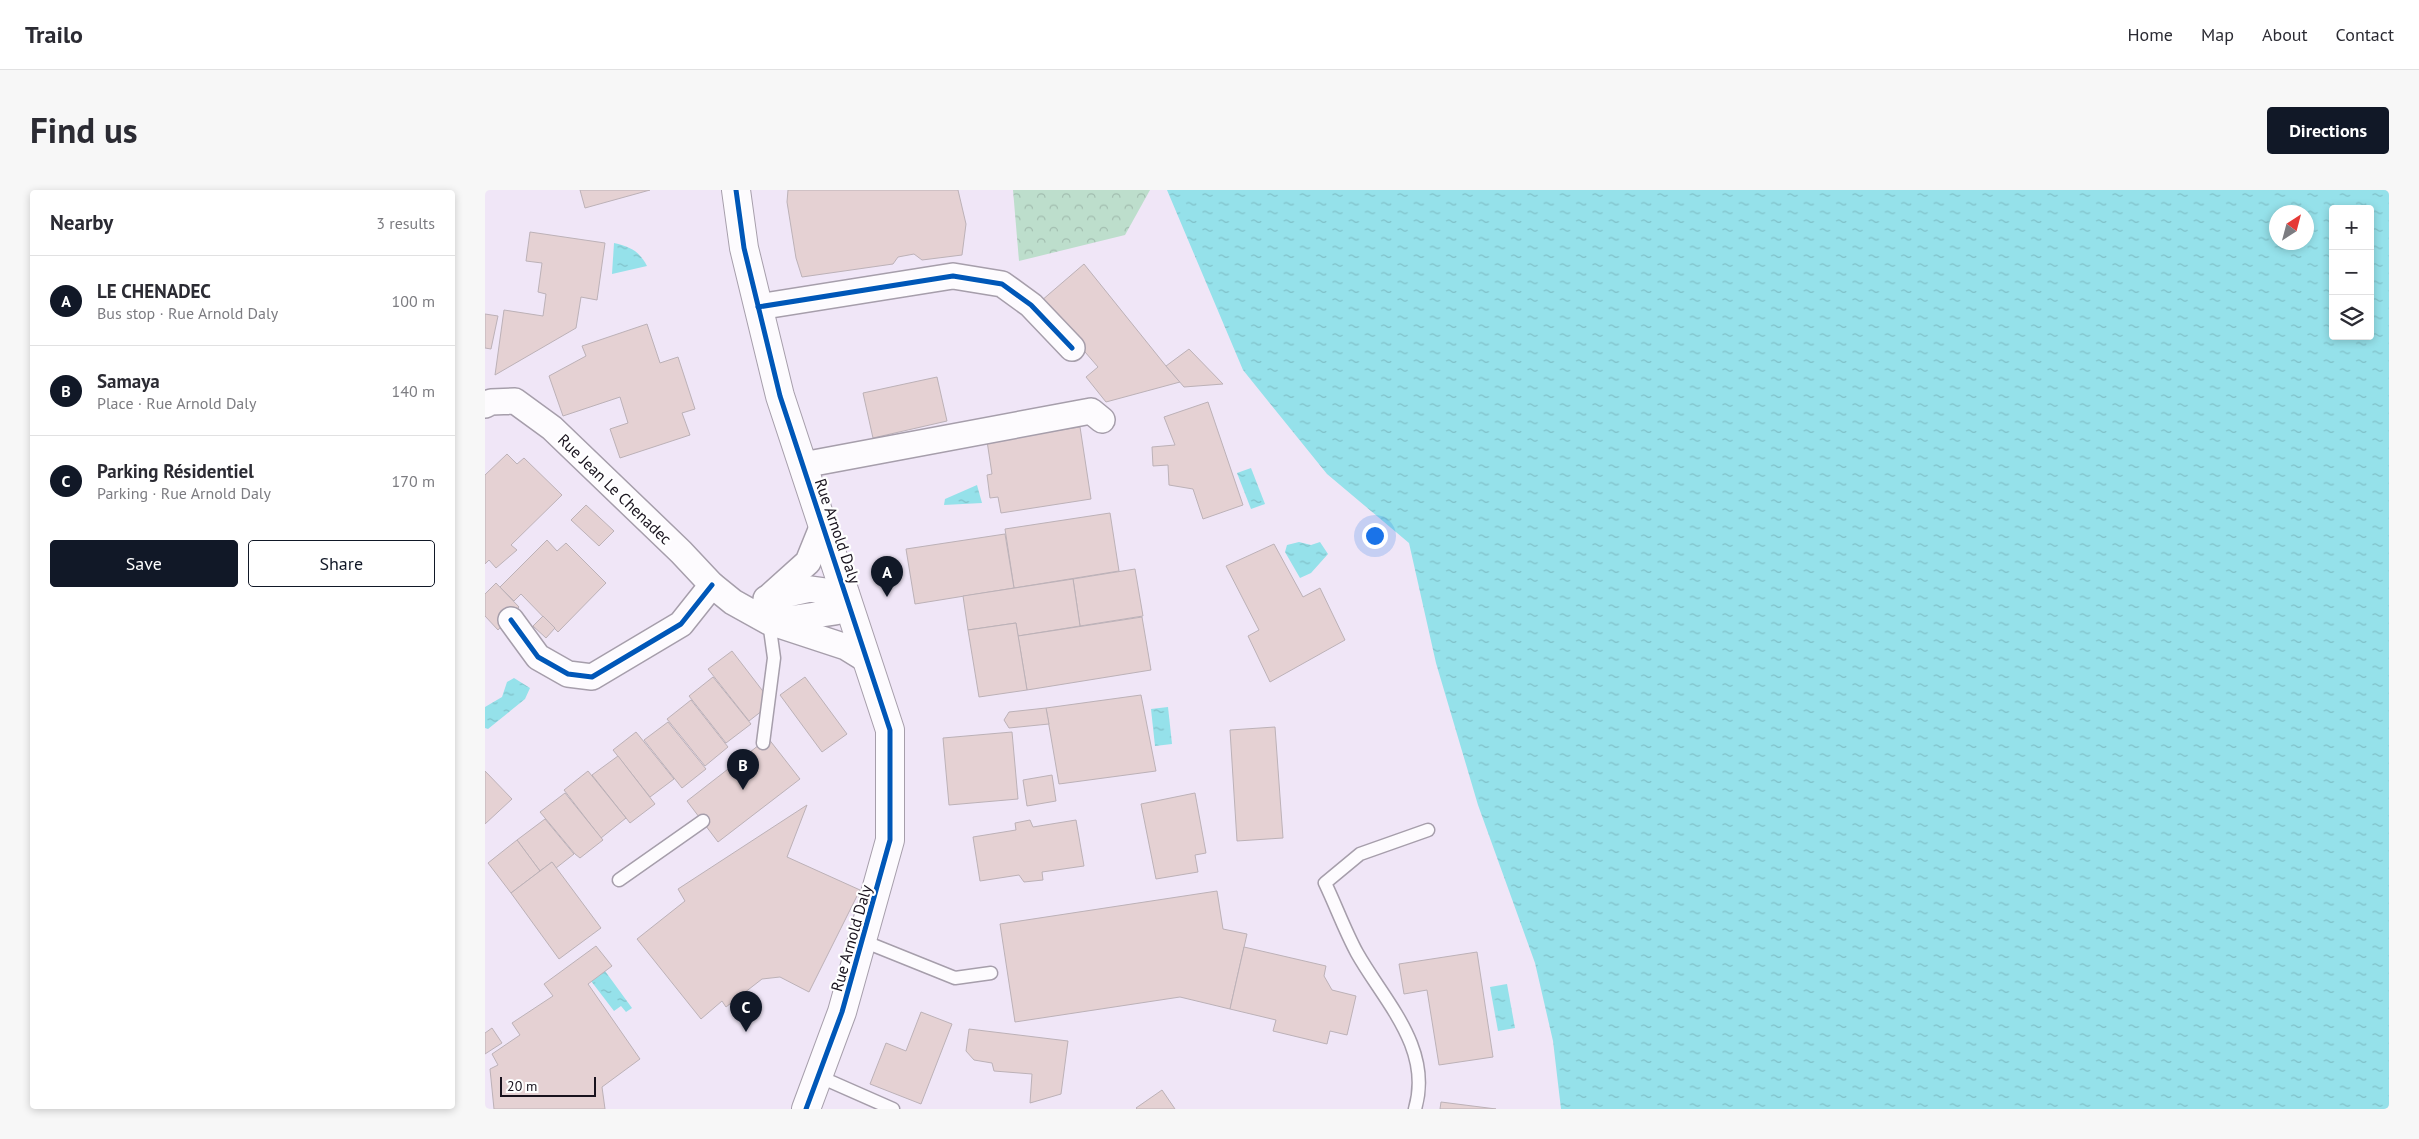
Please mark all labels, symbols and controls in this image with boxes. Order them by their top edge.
text: Trailo [25,19,83,50]
text: Home [2127,23,2173,46]
text: Map [2201,23,2234,46]
text: About [2262,23,2308,46]
text: Contact [2336,23,2394,46]
text: Find us [30,107,138,153]
button: Directions [2267,107,2389,154]
north arrow [2269,205,2314,250]
map controls [2329,205,2374,340]
button: + [2329,205,2374,250]
text: Nearby [50,209,113,236]
text: 3 results [376,213,435,233]
button: − [2329,250,2374,295]
text: LE CHENADEC [97,279,211,303]
text: A [61,291,71,311]
text: 100 m [392,291,435,311]
button: layers [2329,295,2374,340]
text: Bus stop · Rue Arnold Daly [97,303,278,323]
text: Samaya [97,369,160,393]
text: B [61,381,71,401]
text: 140 m [392,381,435,401]
text: Place · Rue Arnold Daly [97,393,256,413]
street label: Rue Jean Le Chenadec [554,430,676,548]
text: Parking Résidentiel [97,459,254,483]
text: C [62,471,70,491]
text: 170 m [392,471,435,491]
street label: Rue Arnold Daly [811,476,866,587]
text: Parking · Rue Arnold Daly [97,483,271,503]
your location [1362,523,1388,549]
button: Save [50,540,238,587]
button: Share [248,540,435,587]
pin: A [871,556,903,597]
pin: B [727,749,759,790]
street label: Rue Arnold Daly [826,882,876,994]
pin: C [730,991,762,1032]
scale bar [500,1074,596,1097]
text: 20 m [507,1077,537,1095]

